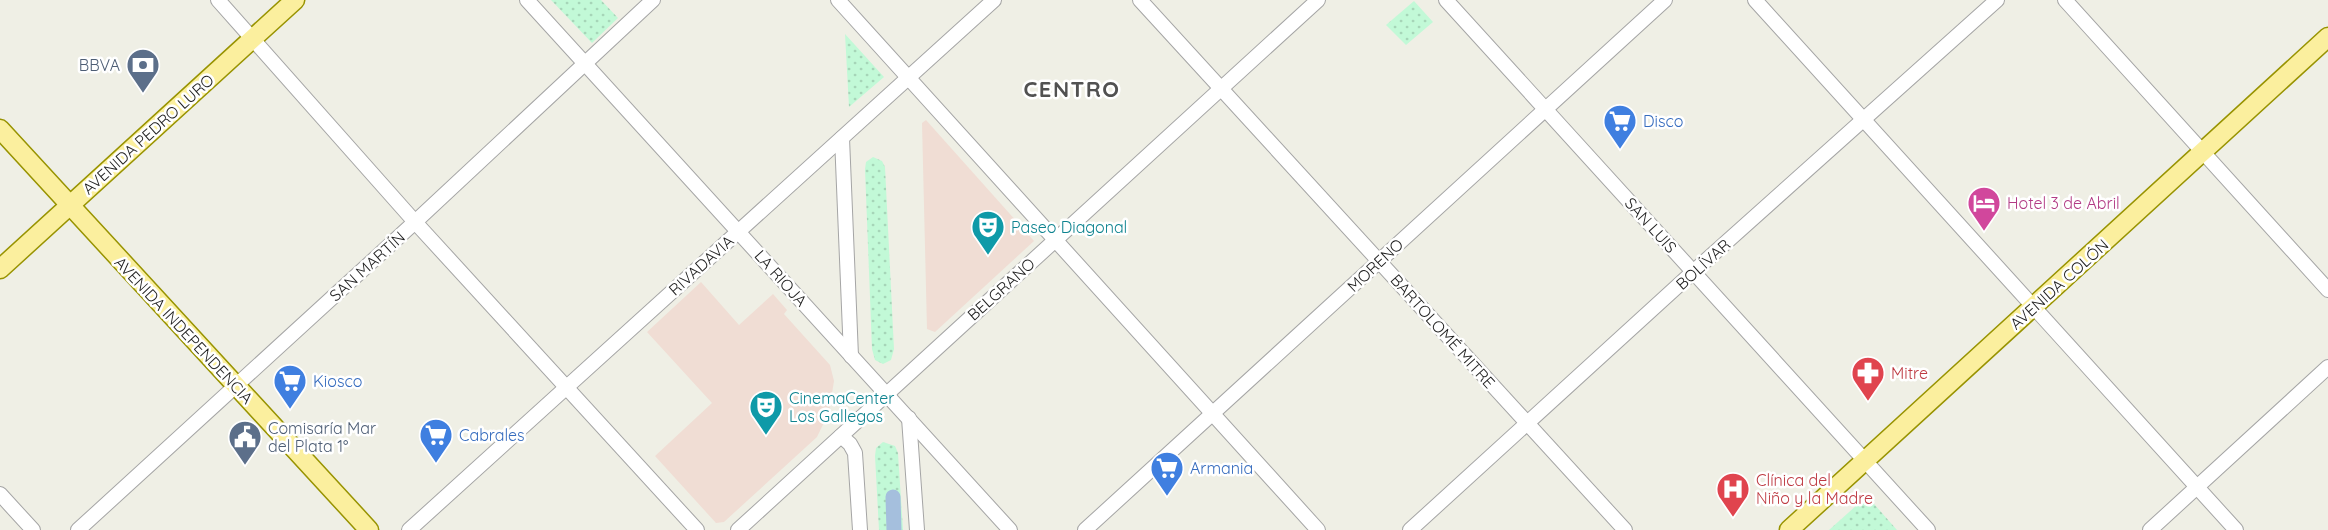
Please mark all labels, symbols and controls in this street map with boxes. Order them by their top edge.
bank icon: BBVA [125,47,161,94]
place label: BBVA [79,55,120,75]
street label: AVENIDA PEDRO LURO [78,70,218,198]
district label: CENTRO [1024,75,1120,103]
supermarket icon: Disco [1602,103,1638,150]
place label: Disco [1643,111,1683,131]
hotel icon: Hotel 3 de Abril [1966,185,2002,232]
street label: SAN LUIS [1621,193,1681,257]
place label: Hotel 3 de Abril [2007,193,2120,213]
theatre icon: Paseo Diagonal [970,209,1006,256]
place label: Paseo Diagonal [1011,217,1127,237]
street label: SAN MARTÍN [325,227,409,305]
street label: RIVADAVIA [664,231,738,299]
street label: MORENO [1343,234,1407,296]
street label: BOLÍVAR [1672,234,1734,294]
street label: AVENIDA COLÓN [2006,235,2112,333]
street label: LA RIOJA [750,246,812,310]
street label: AVENIDA INDEPENDENCIA [111,252,257,408]
street label: BELGRANO [963,253,1039,325]
street label: BARTOLOMÉ MITRE [1386,270,1500,392]
pharmacy icon: Mitre [1850,355,1886,402]
supermarket icon: Kiosco [272,363,308,410]
place label: Mitre [1891,363,1928,383]
place label: Kiosco [313,371,362,391]
place label: CinemaCenter Los Gallegos [789,388,894,426]
theatre icon: CinemaCenter Los Gallegos [748,389,784,436]
supermarket icon: Cabrales [418,417,454,464]
place label: Comisaría Mar del Plata 1° [268,418,376,456]
public building icon: Comisaría Mar del Plata 1° [227,419,263,466]
place label: Cabrales [459,425,525,445]
supermarket icon: Armania [1149,450,1185,497]
place label: Armania [1190,458,1253,478]
place label: Clínica del Niño y la Madre [1756,470,1873,508]
hospital icon: Clínica del Niño y la Madre [1715,471,1751,518]

